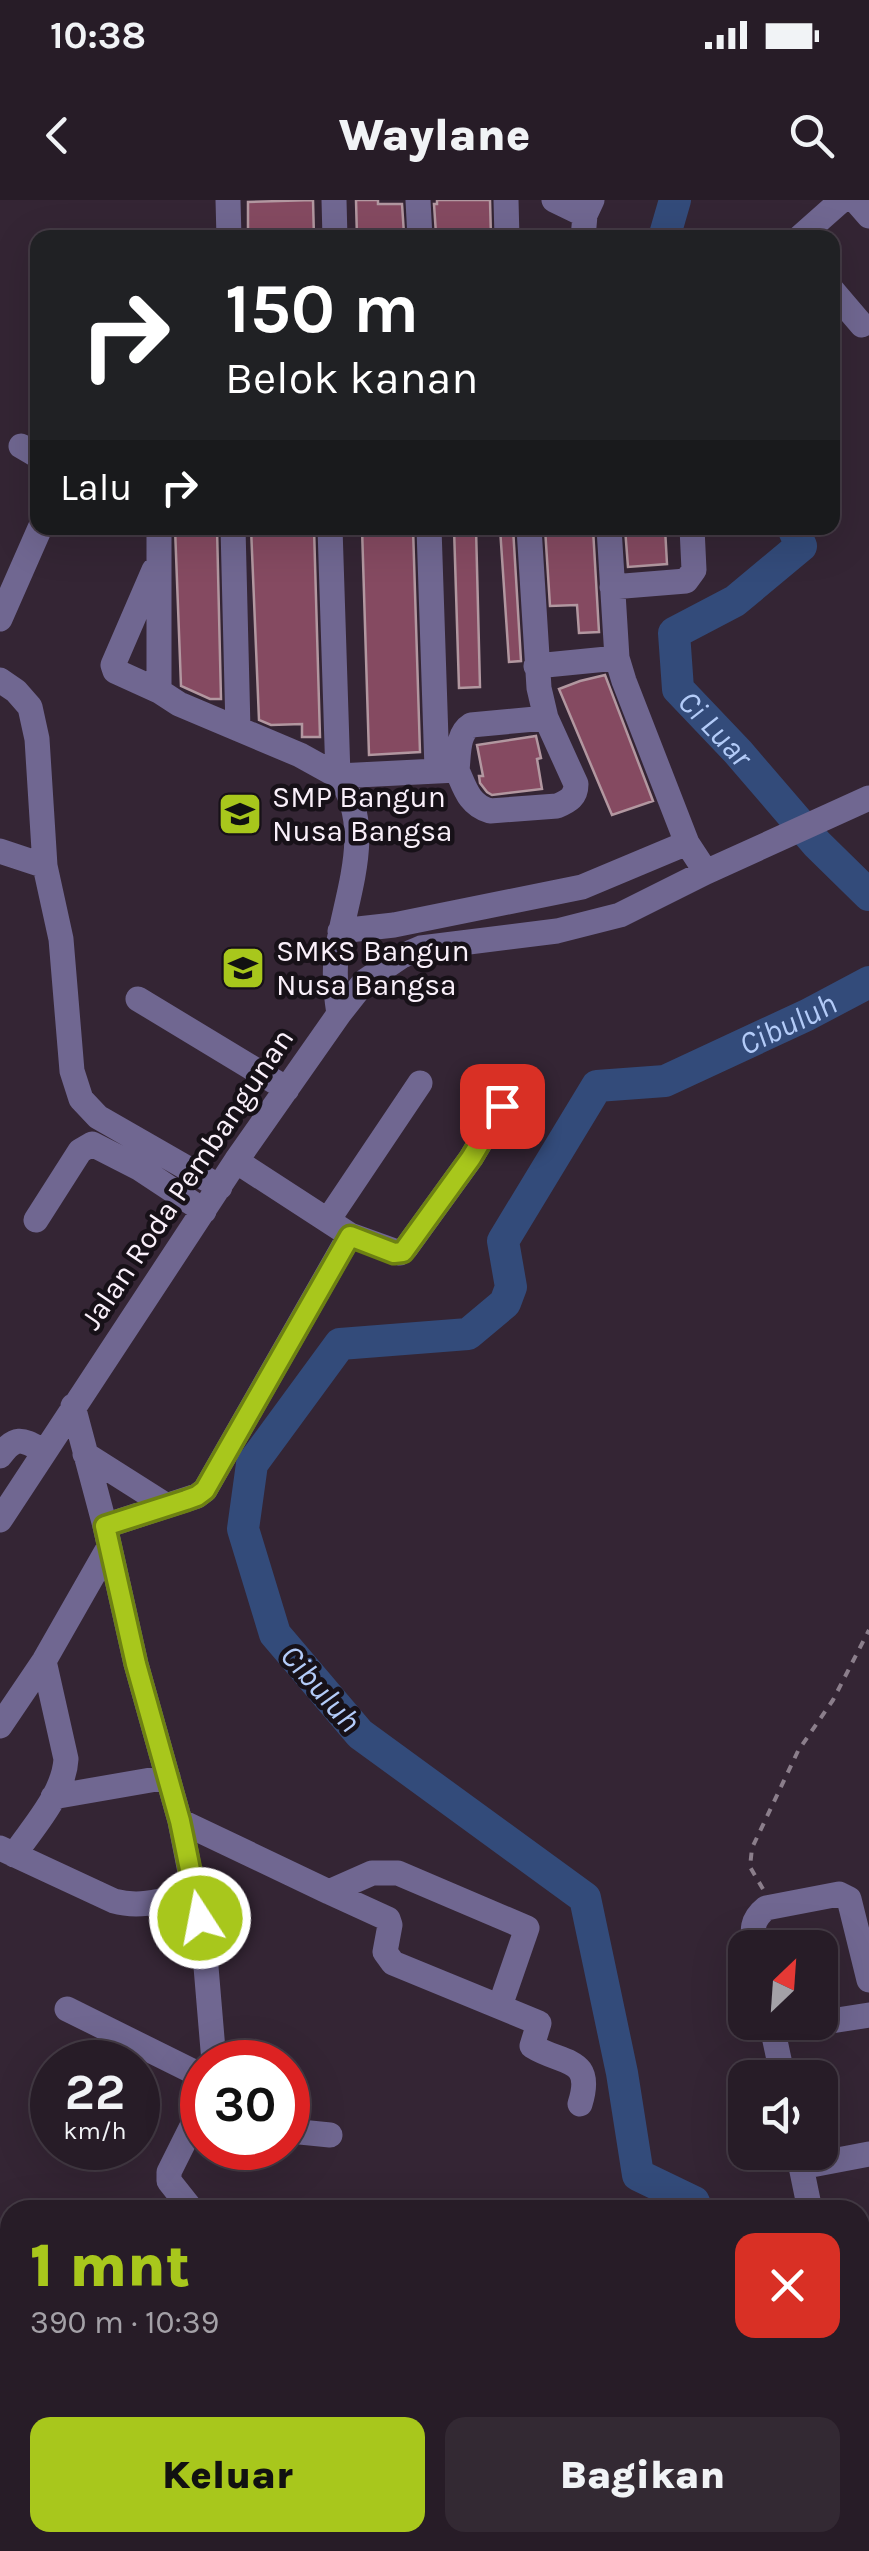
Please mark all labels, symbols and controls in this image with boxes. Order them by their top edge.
text: 10:38 [50,13,146,58]
icon: back [30,108,85,163]
icon: search [784,108,839,163]
text: Waylane [339,109,530,161]
text: 150 m [225,268,419,350]
icon: right [60,270,190,400]
text: Belok kanan [225,352,479,404]
icon: right [152,460,207,515]
text: Lalu [60,465,132,510]
water label: Ci Luar [670,683,761,775]
place label: SMP Bangun Nusa Bangsa [272,779,453,849]
school or university icon: SMP Bangun Nusa Bangsa [217,791,263,837]
place label: SMKS Bangun Nusa Bangsa [276,933,470,1003]
school or university icon: SMKS Bangun Nusa Bangsa [220,945,266,991]
water label: Cibuluh [733,985,843,1063]
street label: Jalan Roda Pembangunan [73,1022,301,1336]
pin [460,1064,545,1149]
icon: arrive [475,1079,530,1134]
water label: Cibuluh [273,1637,369,1740]
position arrow [148,1866,252,1970]
north arrow [728,1930,838,2040]
map controls [728,1930,838,2170]
speed limit sign: 30 [180,2040,310,2170]
button: sound [728,2060,838,2170]
text: 22 [65,2063,125,2122]
text: km/h [63,2116,127,2145]
text: 1 mnt [30,2231,190,2301]
button: close [735,2233,840,2338]
text: 390 m · 10:39 [30,2304,219,2341]
button: Keluar [30,2417,425,2532]
button: Bagikan [445,2417,840,2532]

